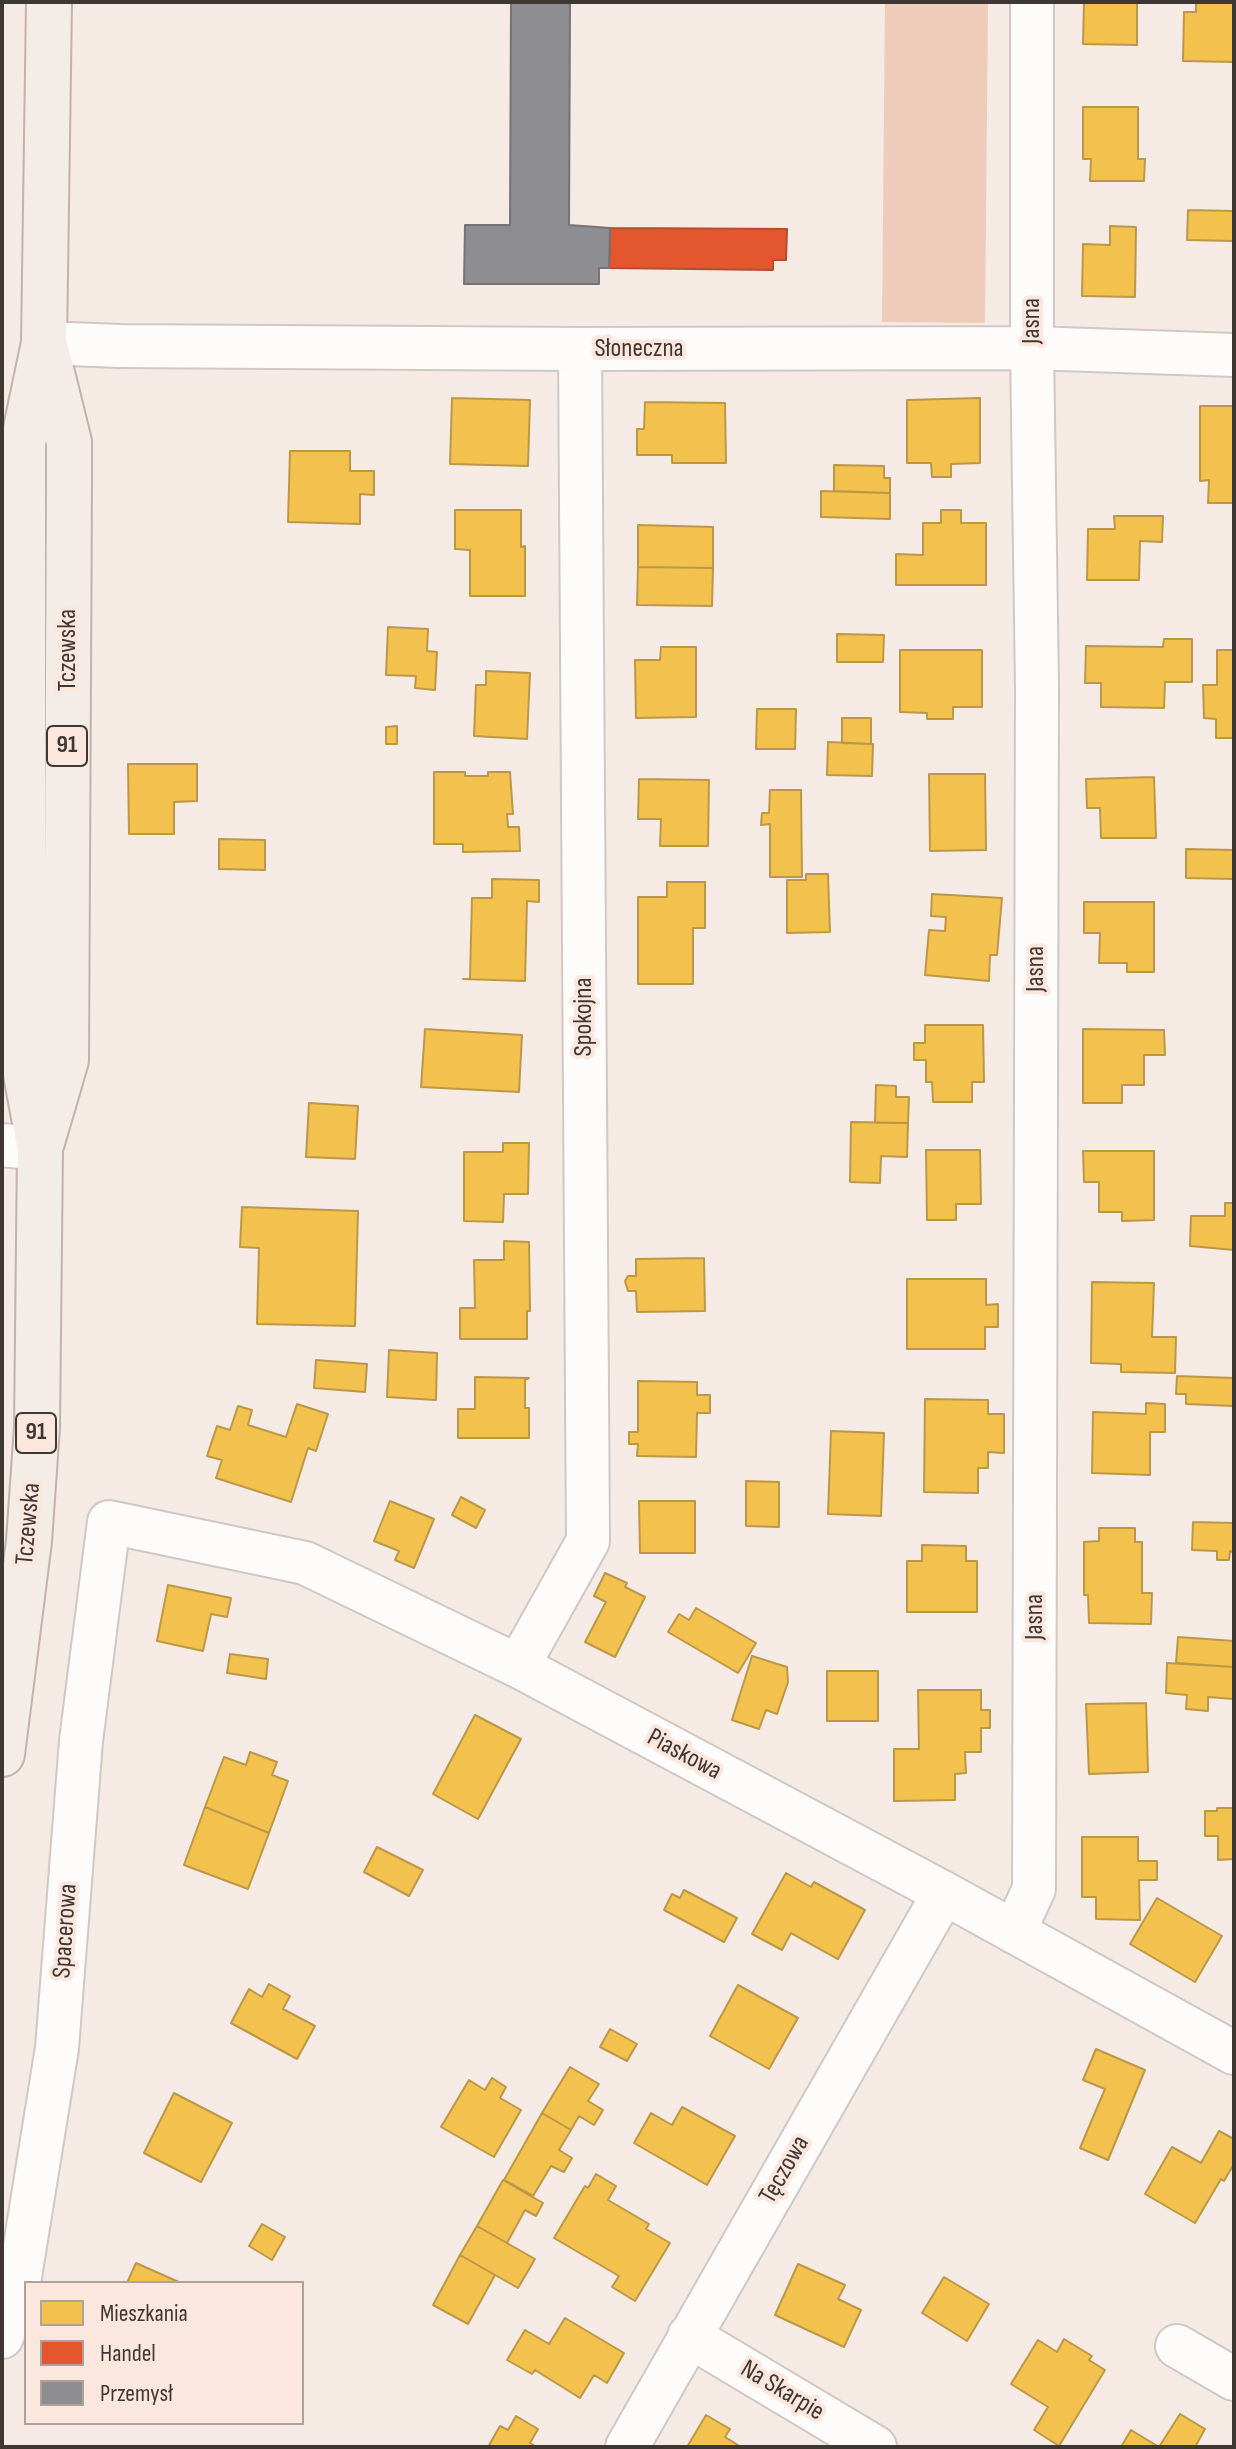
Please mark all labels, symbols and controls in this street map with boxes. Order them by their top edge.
street label: Jasna [1016,298,1048,344]
street label: Słoneczna [594,333,684,365]
street label: Tczewska [52,609,84,691]
road number: 91 [47,726,87,766]
street label: Jasna [1020,946,1052,992]
street label: Spokojna [568,978,600,1056]
road number: 91 [16,1413,56,1453]
street label: Tczewska [10,1482,48,1566]
street label: Jasna [1019,1594,1051,1640]
street label: Piaskowa [642,1723,726,1787]
street label: Spacerowa [47,1883,85,1979]
street label: Tęczowa [753,2130,817,2210]
legend [24,2281,304,2425]
text: Mieszkania [100,2299,188,2328]
text: Handel [100,2339,156,2368]
street label: Na Skarpie [735,2354,829,2428]
text: Przemysł [100,2379,173,2408]

